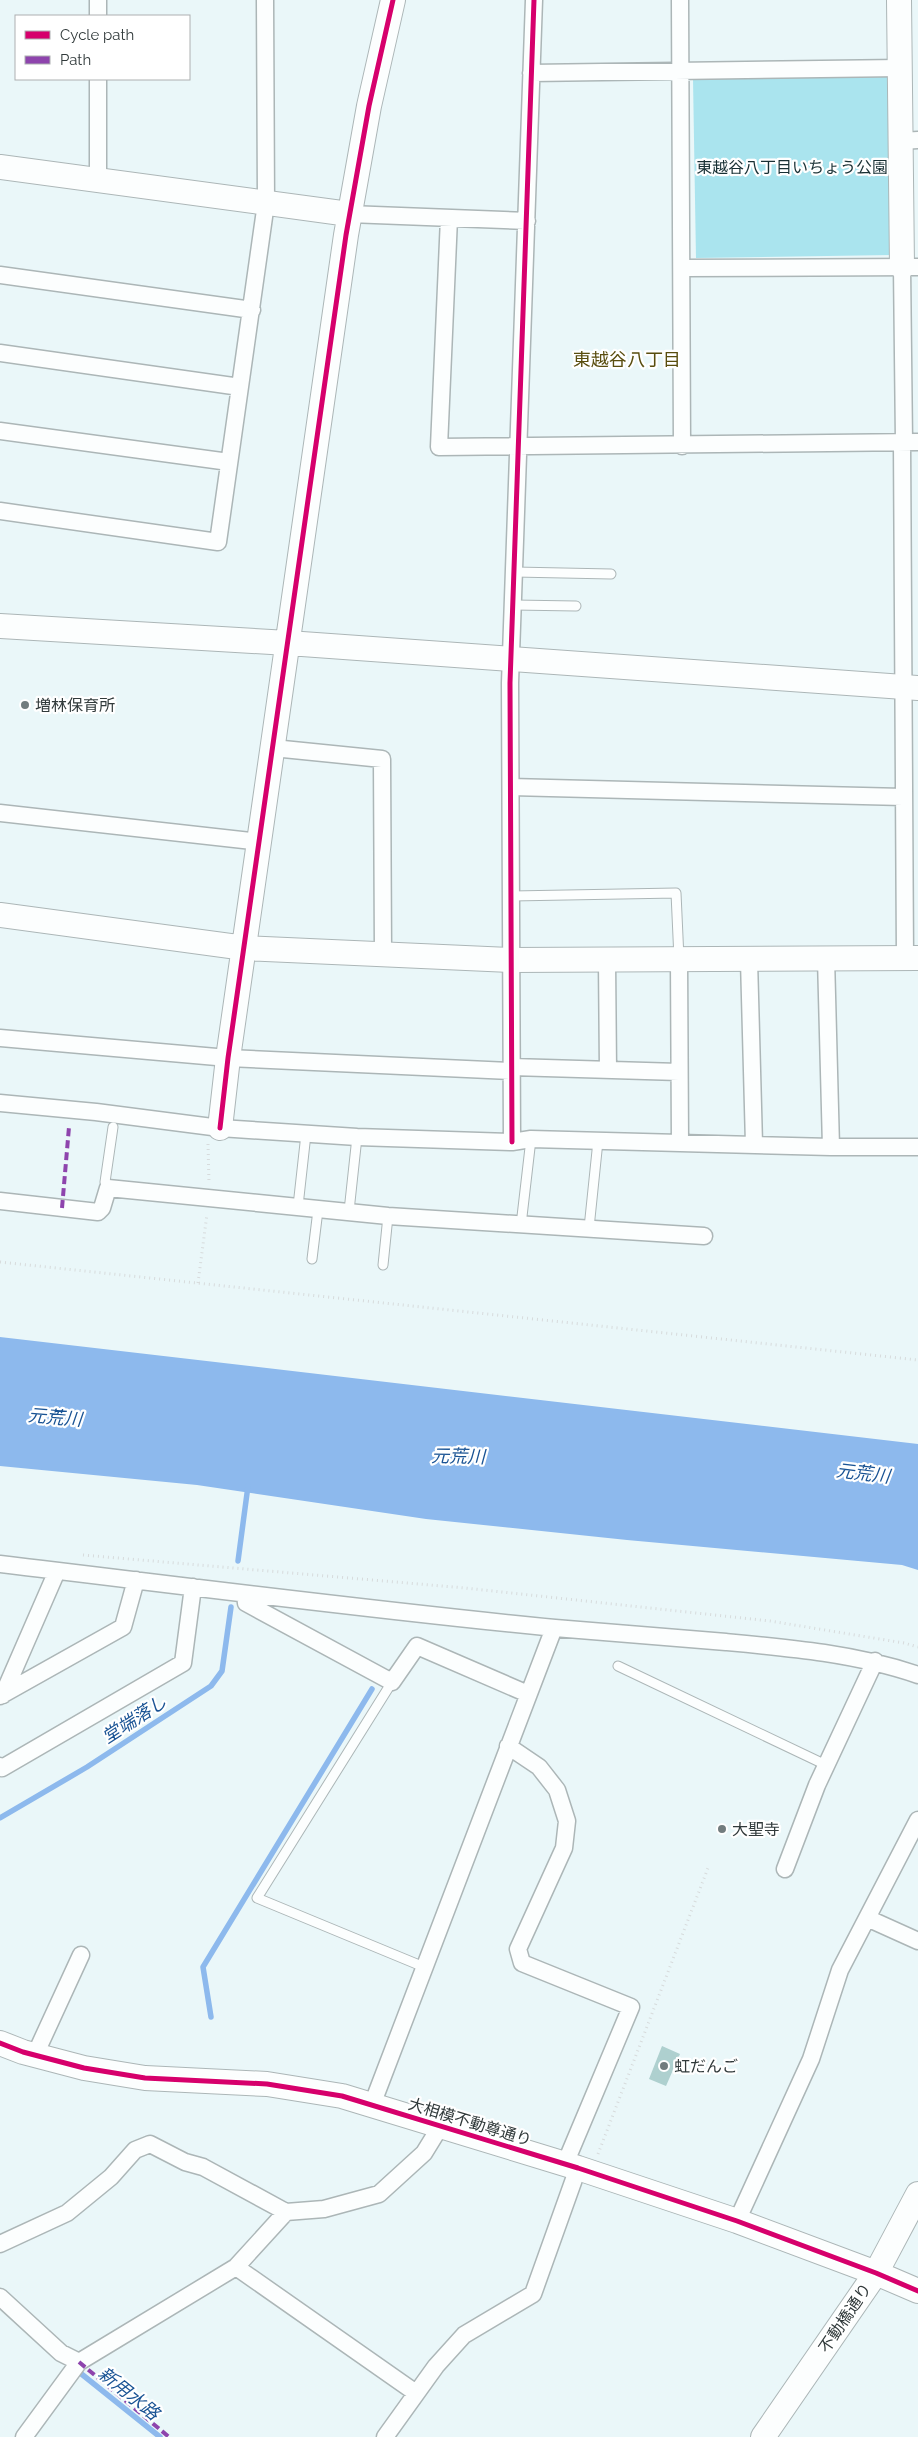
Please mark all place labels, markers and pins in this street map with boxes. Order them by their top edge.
place label: 増林保育所 [35,696,115,715]
marker: 増林保育所 [19,699,31,711]
place label: 大聖寺 [732,1820,780,1839]
marker: 大聖寺 [716,1823,728,1835]
place label: 虹だんご [674,2057,738,2076]
marker: 虹だんご [658,2060,670,2072]

